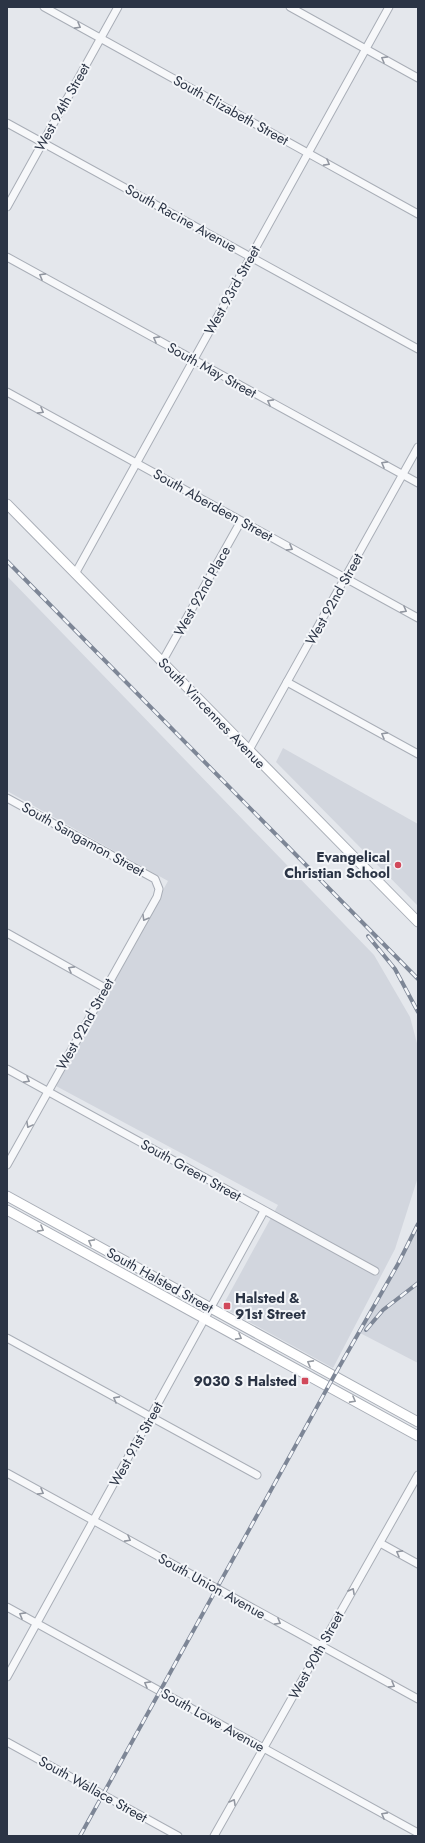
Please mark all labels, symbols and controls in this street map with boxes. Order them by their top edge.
one-way arrow [74,21,81,28]
one-way arrow [381,56,388,63]
street label: West 94th Street [30,59,95,155]
street label: South Elizabeth Street [170,70,293,150]
one-way arrow [323,159,330,166]
street label: South Racine Avenue [122,179,240,257]
street label: West 93rd Street [199,241,265,338]
one-way arrow [39,274,46,281]
one-way arrow [153,336,160,344]
street label: South May Street [164,337,261,403]
one-way arrow [267,399,274,406]
one-way arrow [37,406,44,413]
one-way arrow [381,462,388,469]
street label: South Aberdeen Street [149,464,277,547]
street label: West 92nd Place [169,542,235,640]
one-way arrow [286,543,293,550]
street label: West 92nd Street [300,549,368,649]
one-way arrow [400,606,407,613]
street label: South Vincennes Avenue [154,653,270,773]
one-way arrow [381,732,388,739]
street label: South Sangamon Street [18,797,149,881]
place label: Evangelical Christian School [284,847,390,883]
marker: Evangelical Christian School [393,860,403,870]
one-way arrow [142,914,149,921]
one-way arrow [68,966,75,973]
street label: West 92nd Street [51,974,119,1074]
one-way arrow [23,1075,30,1082]
one-way arrow [26,1121,33,1128]
street label: South Green Street [137,1134,246,1206]
one-way arrow [37,1224,44,1231]
one-way arrow [88,1239,95,1246]
street label: South Halsted Street [103,1242,218,1318]
place label: Halsted & 91st Street [235,1288,306,1324]
marker: Halsted & 91st Street [222,1301,232,1311]
one-way arrow [235,1333,242,1340]
one-way arrow [307,1360,314,1367]
place label: 9030 S Halsted [193,1371,297,1391]
marker: 9030 S Halsted [300,1376,310,1386]
one-way arrow [349,1395,356,1403]
one-way arrow [113,1396,120,1403]
street label: West 91st Street [104,1397,168,1490]
one-way arrow [37,1487,44,1494]
one-way arrow [123,1534,131,1542]
street label: South Union Avenue [155,1548,269,1624]
one-way arrow [396,1551,403,1558]
one-way arrow [348,1588,355,1595]
street label: West 90th Street [284,1607,349,1703]
one-way arrow [19,1613,26,1620]
one-way arrow [274,1617,281,1625]
one-way arrow [388,1680,395,1687]
one-way arrow [144,1682,151,1689]
street label: South Lowe Avenue [158,1683,268,1757]
street label: South Wallace Street [35,1751,152,1827]
one-way arrow [229,1799,236,1806]
one-way arrow [381,1812,388,1819]

